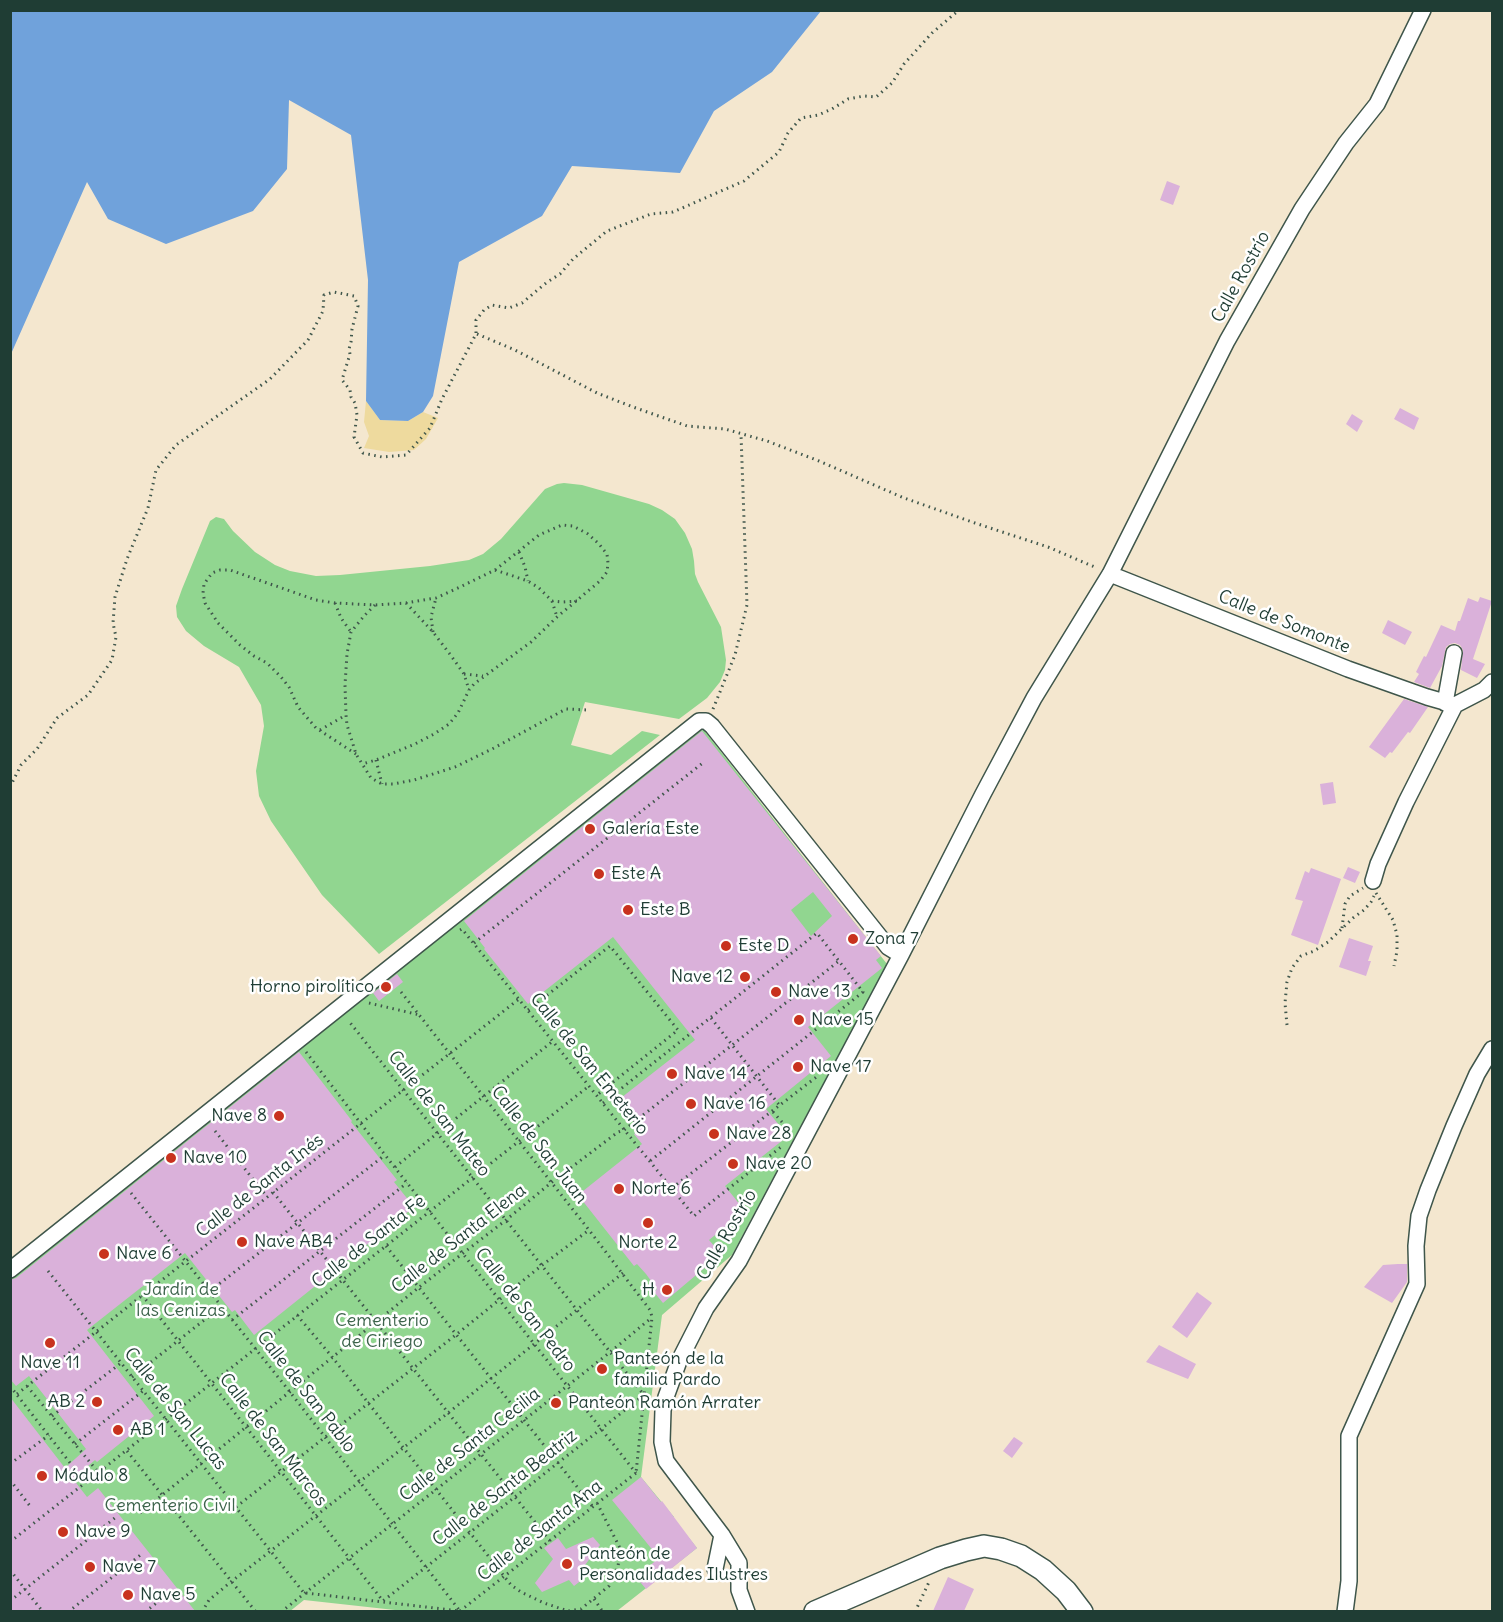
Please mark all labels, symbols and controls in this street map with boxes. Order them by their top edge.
street label: Calle Rostrío [1207,228,1275,326]
street label: Calle de Somonte [1215,586,1353,658]
place label: Galería Este [602,818,699,840]
marker: Galería Este [583,822,597,836]
place label: Este A [611,863,661,885]
marker: Este A [592,867,606,881]
place label: Este B [640,899,690,921]
marker: Este B [621,903,635,917]
place label: Zona 7 [865,928,919,950]
marker: Zona 7 [846,932,860,946]
place label: Este D [738,935,789,957]
marker: Este D [719,939,733,953]
place label: Nave 12 [671,966,733,988]
marker: Nave 12 [738,970,752,984]
place label: Horno pirolítico [250,976,374,998]
marker: Horno pirolítico [379,980,393,994]
place label: Nave 13 [788,981,851,1003]
marker: Nave 13 [769,985,783,999]
street label: Calle de San Emeterio [525,989,653,1139]
place label: Nave 15 [811,1009,874,1031]
marker: Nave 15 [792,1013,806,1027]
street label: Calle de San Mateo [383,1047,495,1181]
place label: Nave 17 [810,1056,871,1078]
marker: Nave 17 [791,1060,805,1074]
place label: Nave 14 [684,1063,747,1085]
marker: Nave 14 [665,1067,679,1081]
street label: Calle de San Juan [486,1082,592,1208]
place label: Nave 16 [703,1093,766,1115]
marker: Nave 16 [684,1097,698,1111]
place label: Nave 8 [211,1105,267,1127]
marker: Nave 8 [272,1109,286,1123]
place label: Nave 28 [726,1123,792,1145]
marker: Nave 28 [707,1127,721,1141]
street label: Calle de Santa Inés [192,1130,328,1242]
place label: Nave 10 [183,1147,247,1169]
marker: Nave 10 [164,1151,178,1165]
place label: Nave 20 [745,1153,812,1175]
marker: Nave 20 [726,1157,740,1171]
place label: Norte 6 [631,1178,691,1200]
street label: Calle de Santa Elena [387,1180,531,1298]
marker: Norte 6 [612,1182,626,1196]
street label: Calle Rostrío [692,1186,762,1284]
street label: Calle de Santa Fe [308,1191,430,1293]
marker: Norte 2 [641,1216,655,1230]
place label: Nave AB4 [254,1231,333,1253]
place label: Norte 2 [618,1232,678,1254]
marker: Nave AB4 [235,1235,249,1249]
place label: Nave 6 [116,1243,172,1265]
street label: Calle de San Pedro [470,1244,580,1376]
marker: Nave 6 [97,1247,111,1261]
park label: Jardín de las Cenizas [136,1279,226,1322]
place label: H [642,1279,655,1301]
marker: H [660,1283,674,1297]
park label: Cementerio de Ciriego [335,1310,429,1352]
street label: Calle de San Pablo [252,1327,360,1457]
marker: Nave 11 [43,1336,57,1350]
street label: Calle de San Lucas [119,1344,231,1474]
place label: Panteón de la familia Pardo [614,1348,724,1390]
place label: Nave 11 [20,1352,80,1374]
marker: Panteón de la familia Pardo [595,1362,609,1376]
street label: Calle de San Marcos [214,1369,332,1511]
street label: Calle de Santa Cecilia [395,1383,545,1507]
place label: AB 2 [48,1391,85,1413]
place label: Panteón Ramón Arrater [568,1392,761,1414]
marker: AB 2 [90,1395,104,1409]
marker: Panteón Ramón Arrater [549,1396,563,1410]
place label: AB 1 [130,1419,165,1441]
marker: AB 1 [111,1423,125,1437]
street label: Calle de Santa Beatriz [428,1425,582,1551]
place label: Módulo 8 [54,1465,128,1487]
marker: Módulo 8 [35,1469,49,1483]
street label: Calle de Santa Ana [473,1476,607,1586]
park label: Cementerio Civil [105,1495,235,1517]
place label: Nave 9 [75,1521,131,1543]
marker: Nave 9 [56,1525,70,1539]
place label: Panteón de Personalidades Ilustres [579,1543,768,1586]
place label: Nave 7 [102,1556,156,1578]
marker: Panteón de Personalidades Ilustres [560,1557,574,1571]
marker: Nave 7 [83,1560,97,1574]
place label: Nave 5 [140,1584,196,1606]
marker: Nave 5 [121,1588,135,1602]

